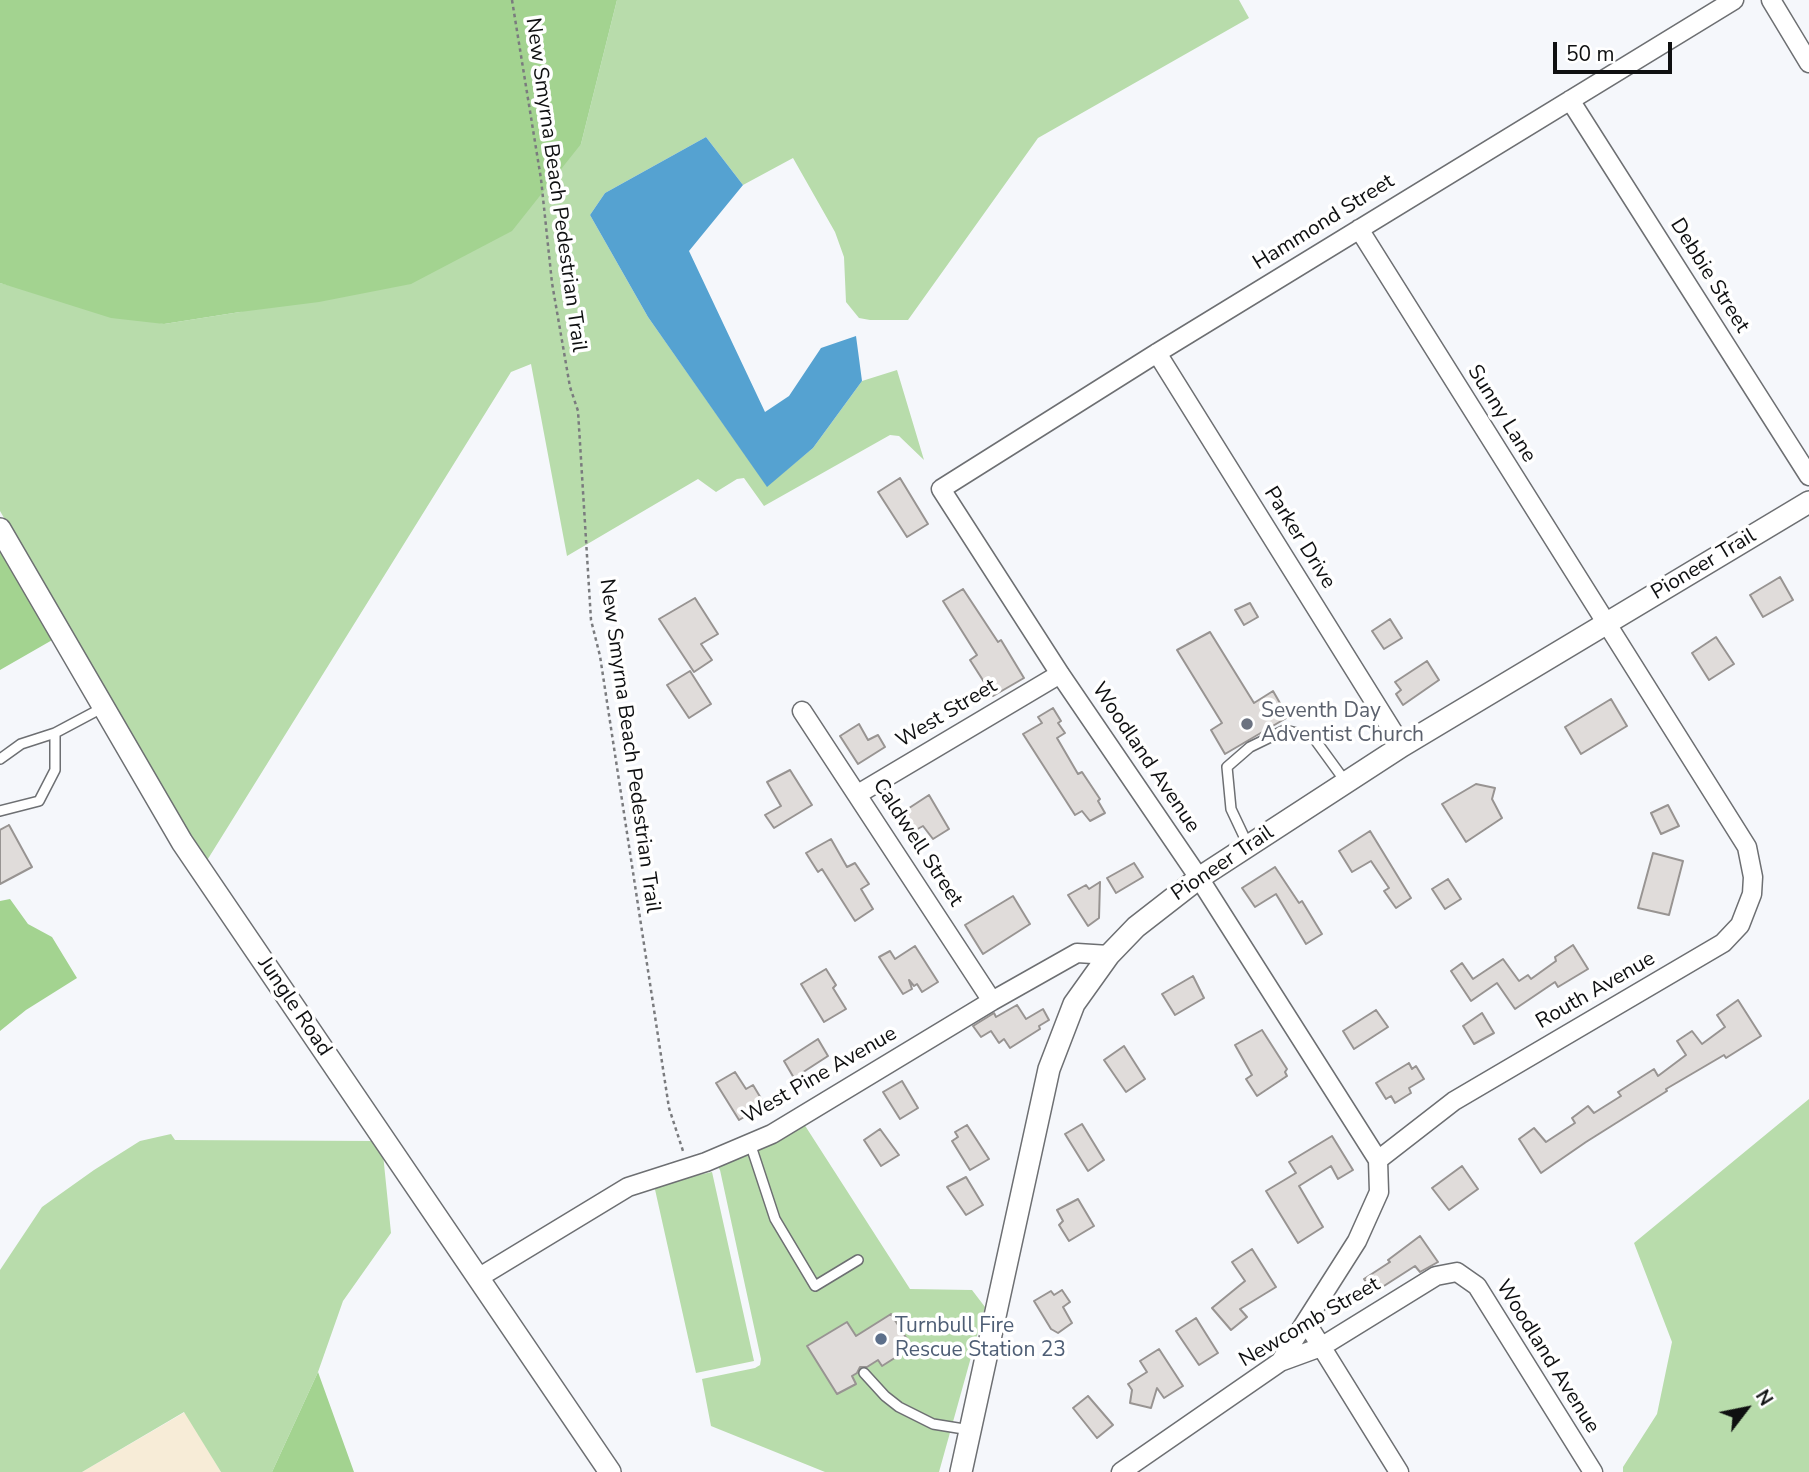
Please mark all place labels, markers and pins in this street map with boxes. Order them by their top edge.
place label: Seventh Day Adventist Church [1261,699,1424,749]
marker: Seventh Day Adventist Church [1239,716,1255,732]
place label: Turnbull Fire Rescue Station 23 [895,1314,1066,1364]
marker: Turnbull Fire Rescue Station 23 [873,1331,889,1347]

